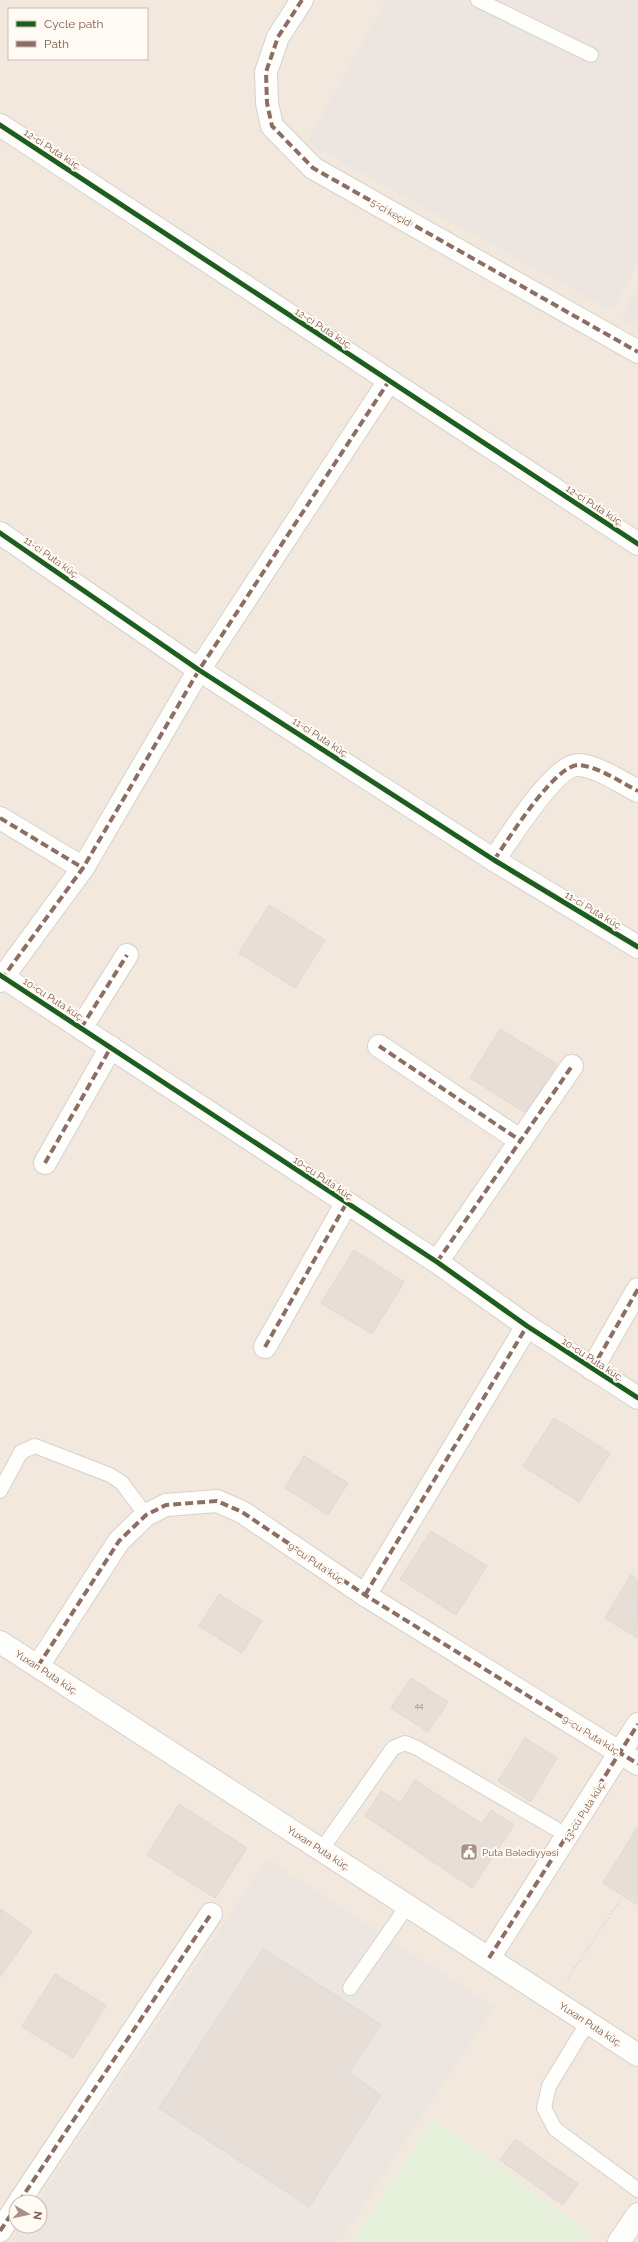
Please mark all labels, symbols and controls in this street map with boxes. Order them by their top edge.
legend [8,8,148,60]
text: Cycle path [44,17,103,31]
text: Path [44,37,69,51]
street label: 12-ci Puta küç. [22,127,84,172]
street label: 5-ci keçid [369,197,413,228]
street label: 12-ci Puta küç. [293,306,355,351]
street label: 12-ci Puta küç. [564,483,626,528]
street label: 11-ci Puta küç. [22,534,82,581]
street label: 11-ci Puta küç. [290,715,351,760]
street label: 11-ci Puta küç. [563,889,625,932]
street label: 10-cu Puta küç. [21,976,86,1023]
street label: 10-cu Puta küç. [291,1154,356,1203]
street label: 10-cu Puta küç. [560,1336,625,1383]
street label: 9-cu Puta küç. [286,1540,347,1587]
street label: Yuxarı Puta küç. [13,1648,80,1697]
house number: 44 [415,1700,424,1710]
street label: 9-cu Puta küç. [561,1713,623,1758]
street label: 13-cü Puta küç. [561,1779,608,1844]
street label: Yuxarı Puta küç. [285,1824,352,1873]
public building icon: Puta Bələdiyyəsi [459,1842,479,1862]
place label: Puta Bələdiyyəsi [482,1847,559,1858]
street label: Yuxarı Puta küç. [557,2000,624,2049]
north arrow [8,2194,48,2234]
text: N [30,2210,44,2221]

